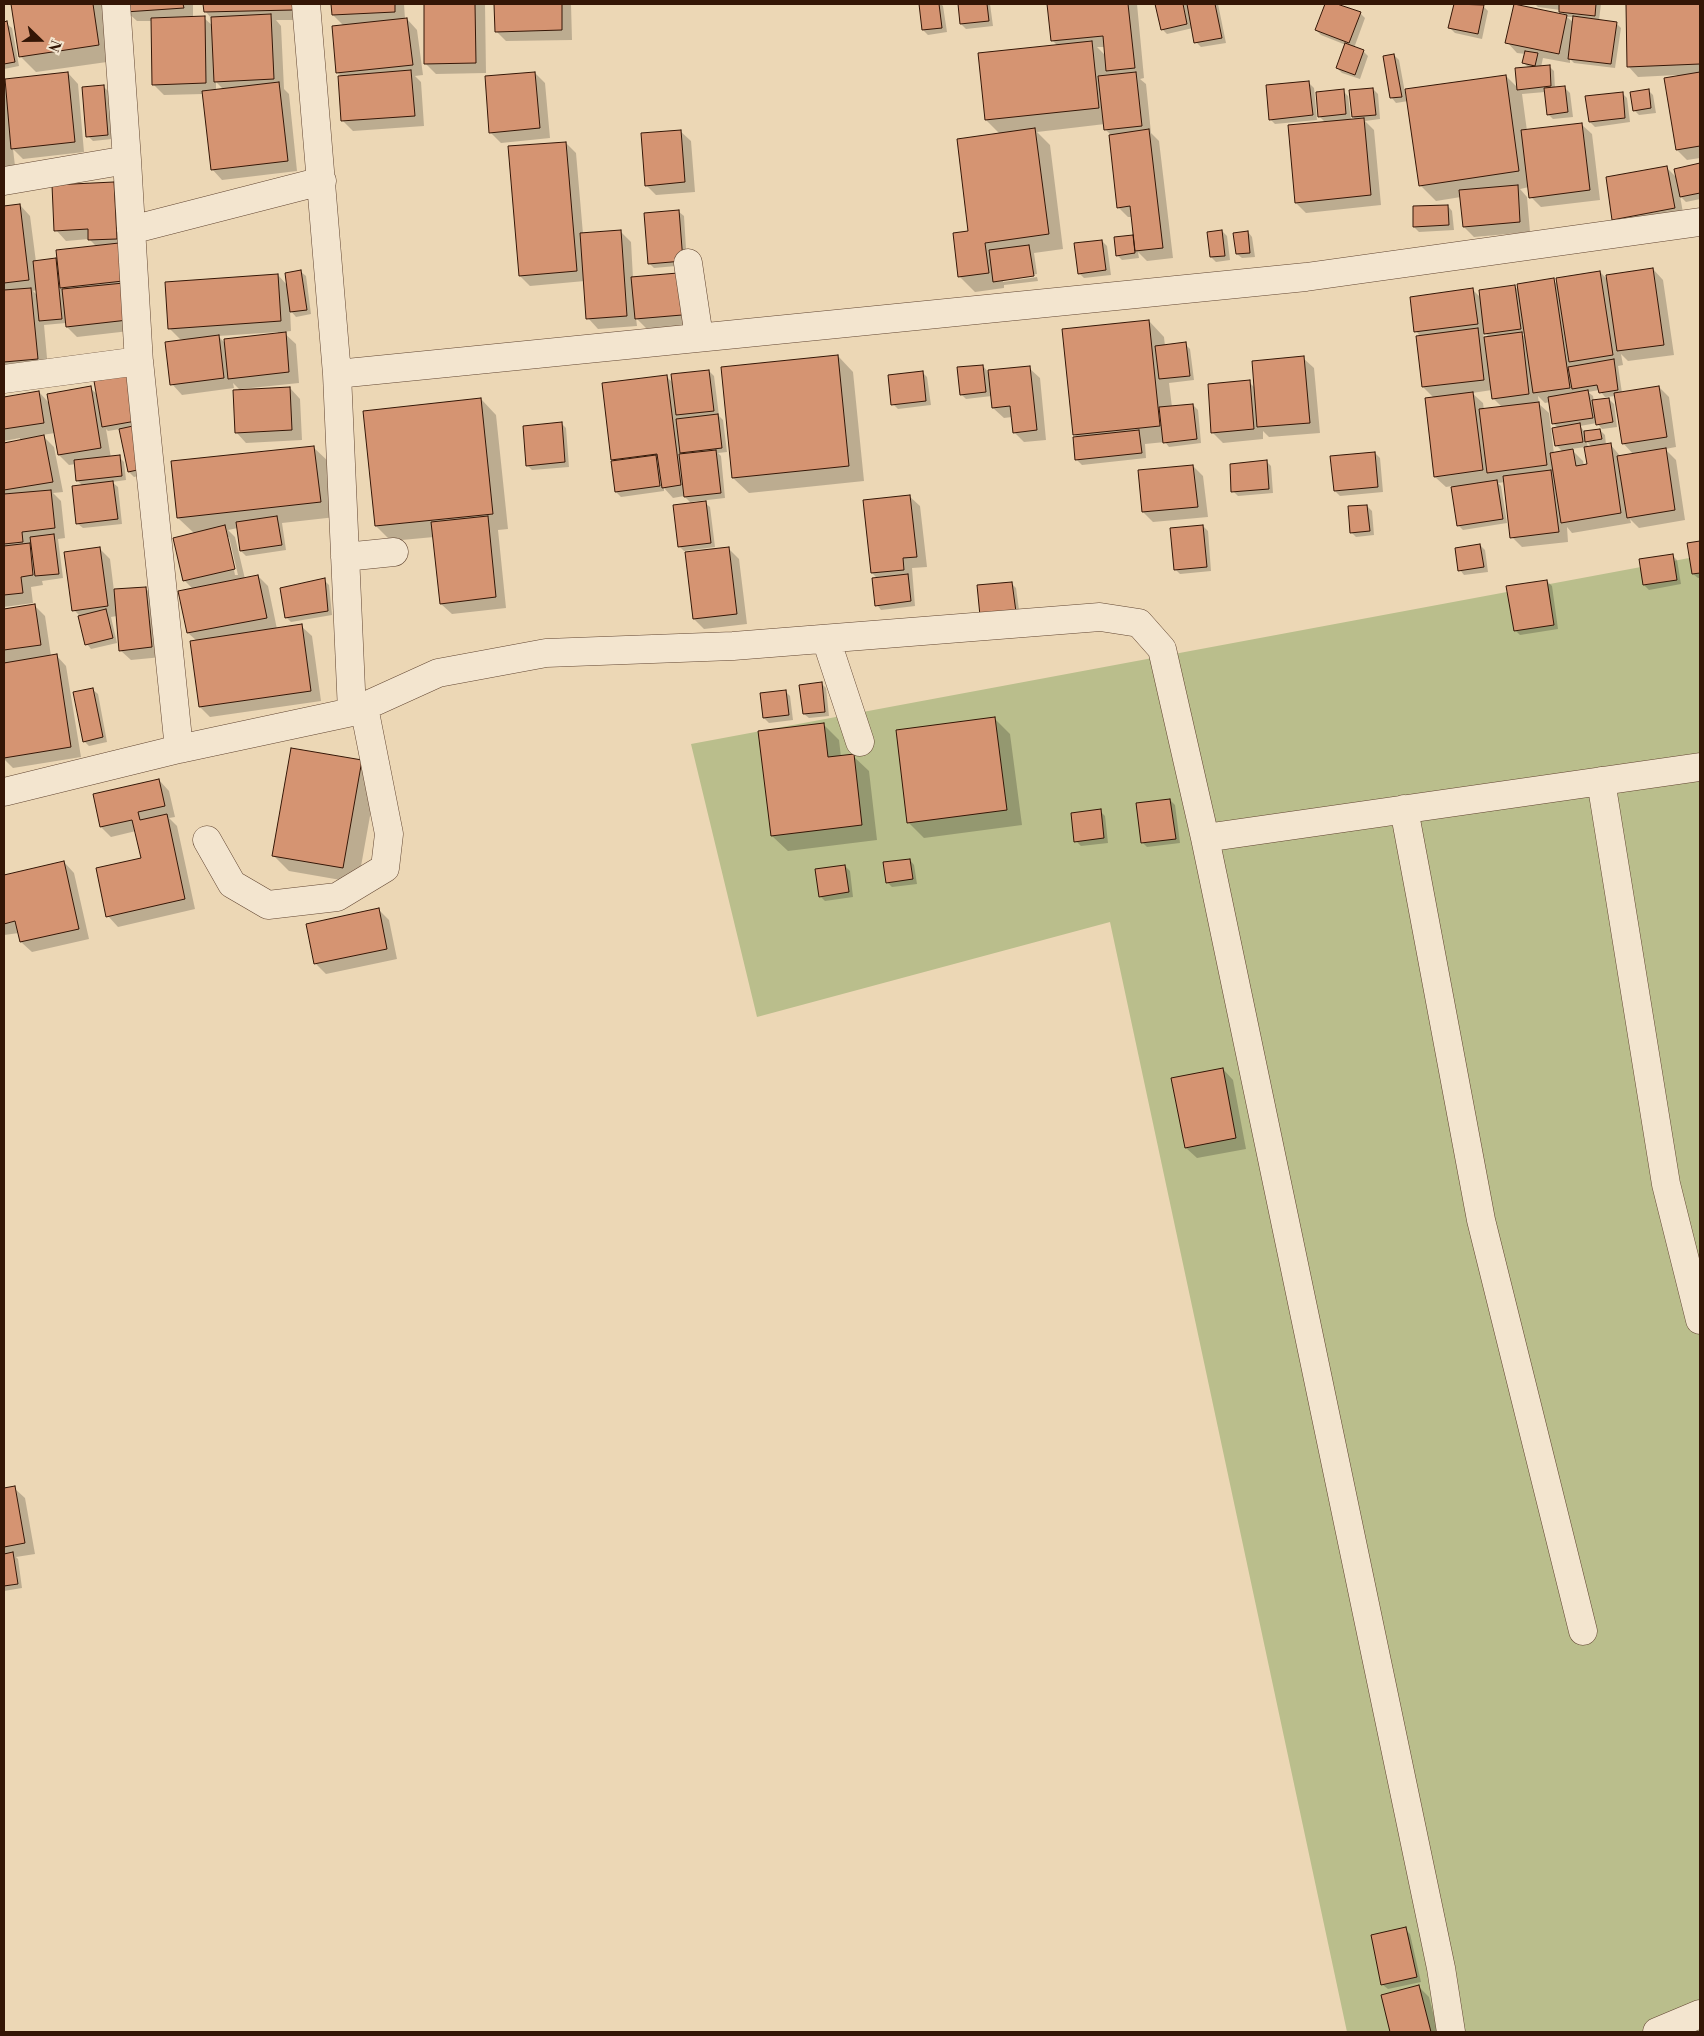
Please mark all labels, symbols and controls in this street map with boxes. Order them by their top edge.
north arrow [15,15,65,65]
text: N [43,37,64,54]

